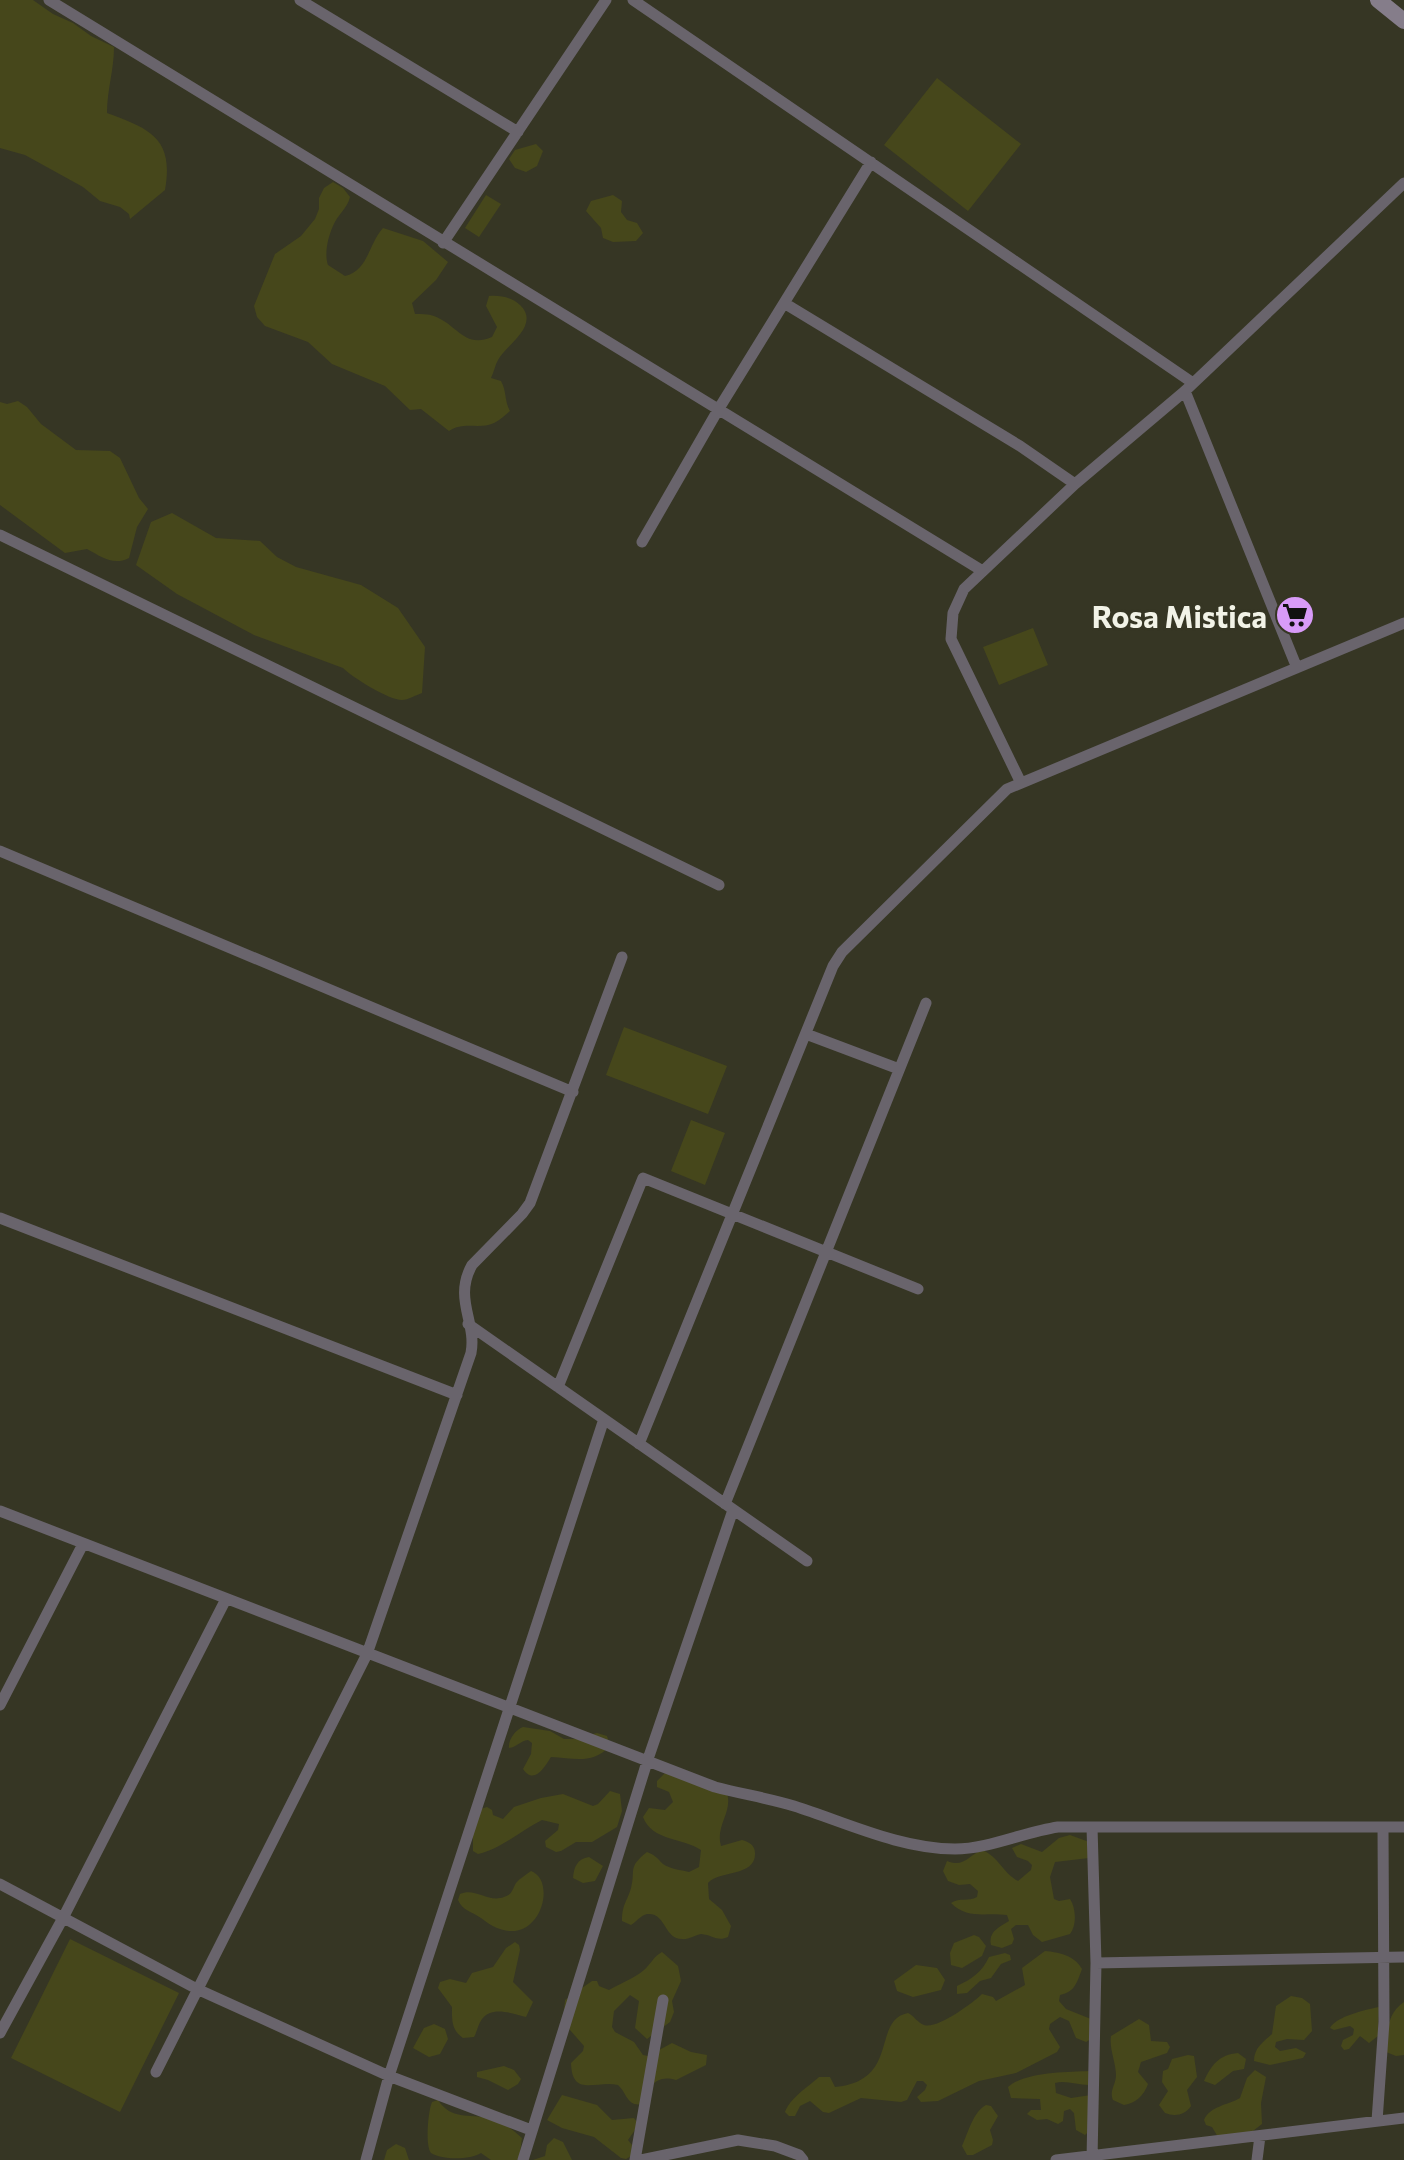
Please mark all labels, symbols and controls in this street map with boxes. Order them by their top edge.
supermarket icon: Rosa Mistica [1274,594,1316,636]
place label: Rosa Mistica [1092,597,1267,634]

